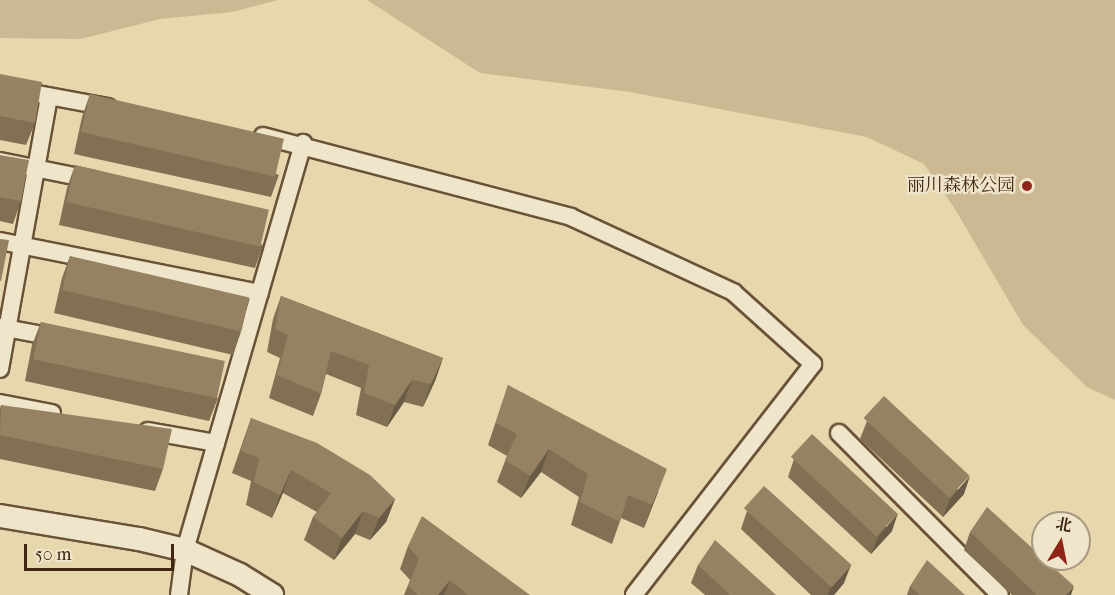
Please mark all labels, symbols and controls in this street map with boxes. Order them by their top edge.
place label: 丽川森林公园 [907,175,1015,197]
marker: 丽川森林公园 [1020,179,1034,193]
north arrow [1031,511,1091,571]
text: 北 [1054,514,1073,535]
scale bar [27,532,177,570]
text: 50 m [35,544,71,565]

